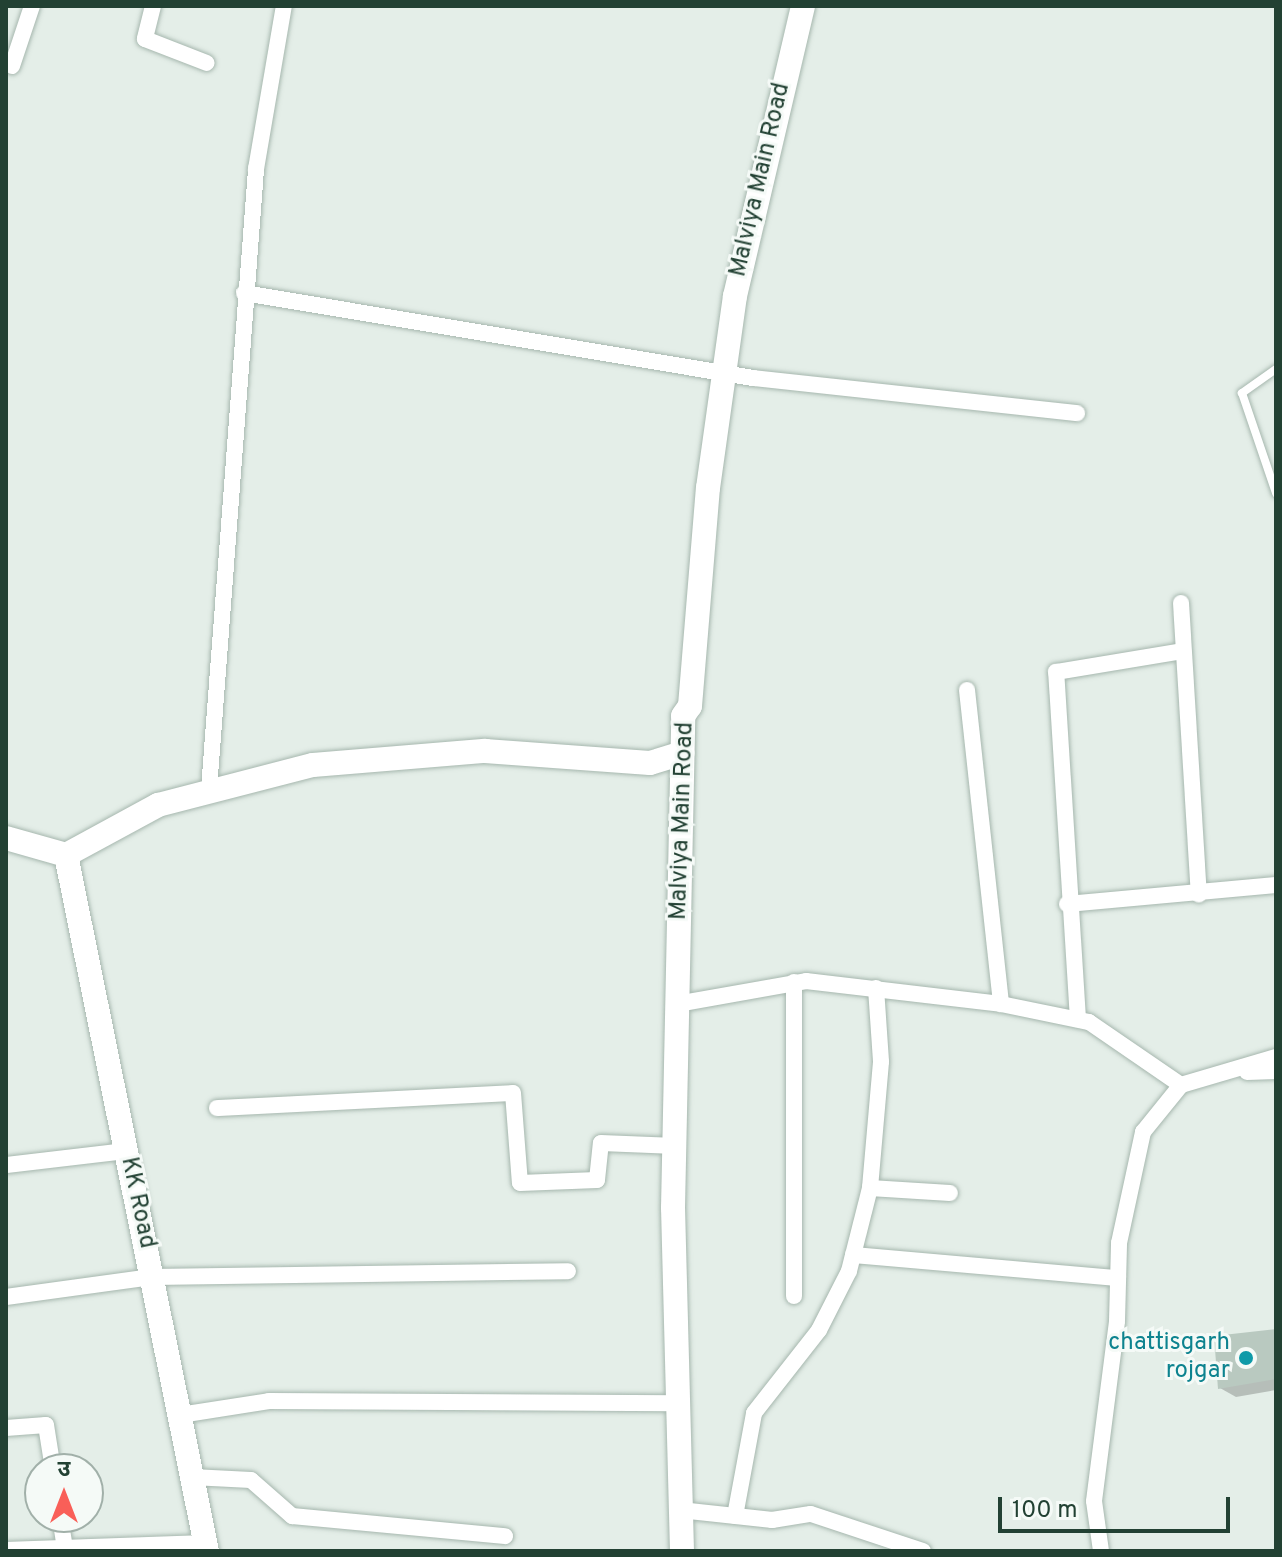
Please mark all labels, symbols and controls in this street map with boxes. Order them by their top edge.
street label: Malviya Main Road [725,80,797,280]
street label: Malviya Main Road [665,721,701,921]
street label: KK Road [113,1155,161,1251]
place label: chattisgarh rojgar [1108,1330,1230,1386]
marker: chattisgarh rojgar [1237,1349,1255,1367]
north arrow [24,1453,104,1533]
text: उ [58,1457,70,1484]
scale bar [1002,1481,1234,1531]
text: 100 m [1012,1496,1078,1526]

